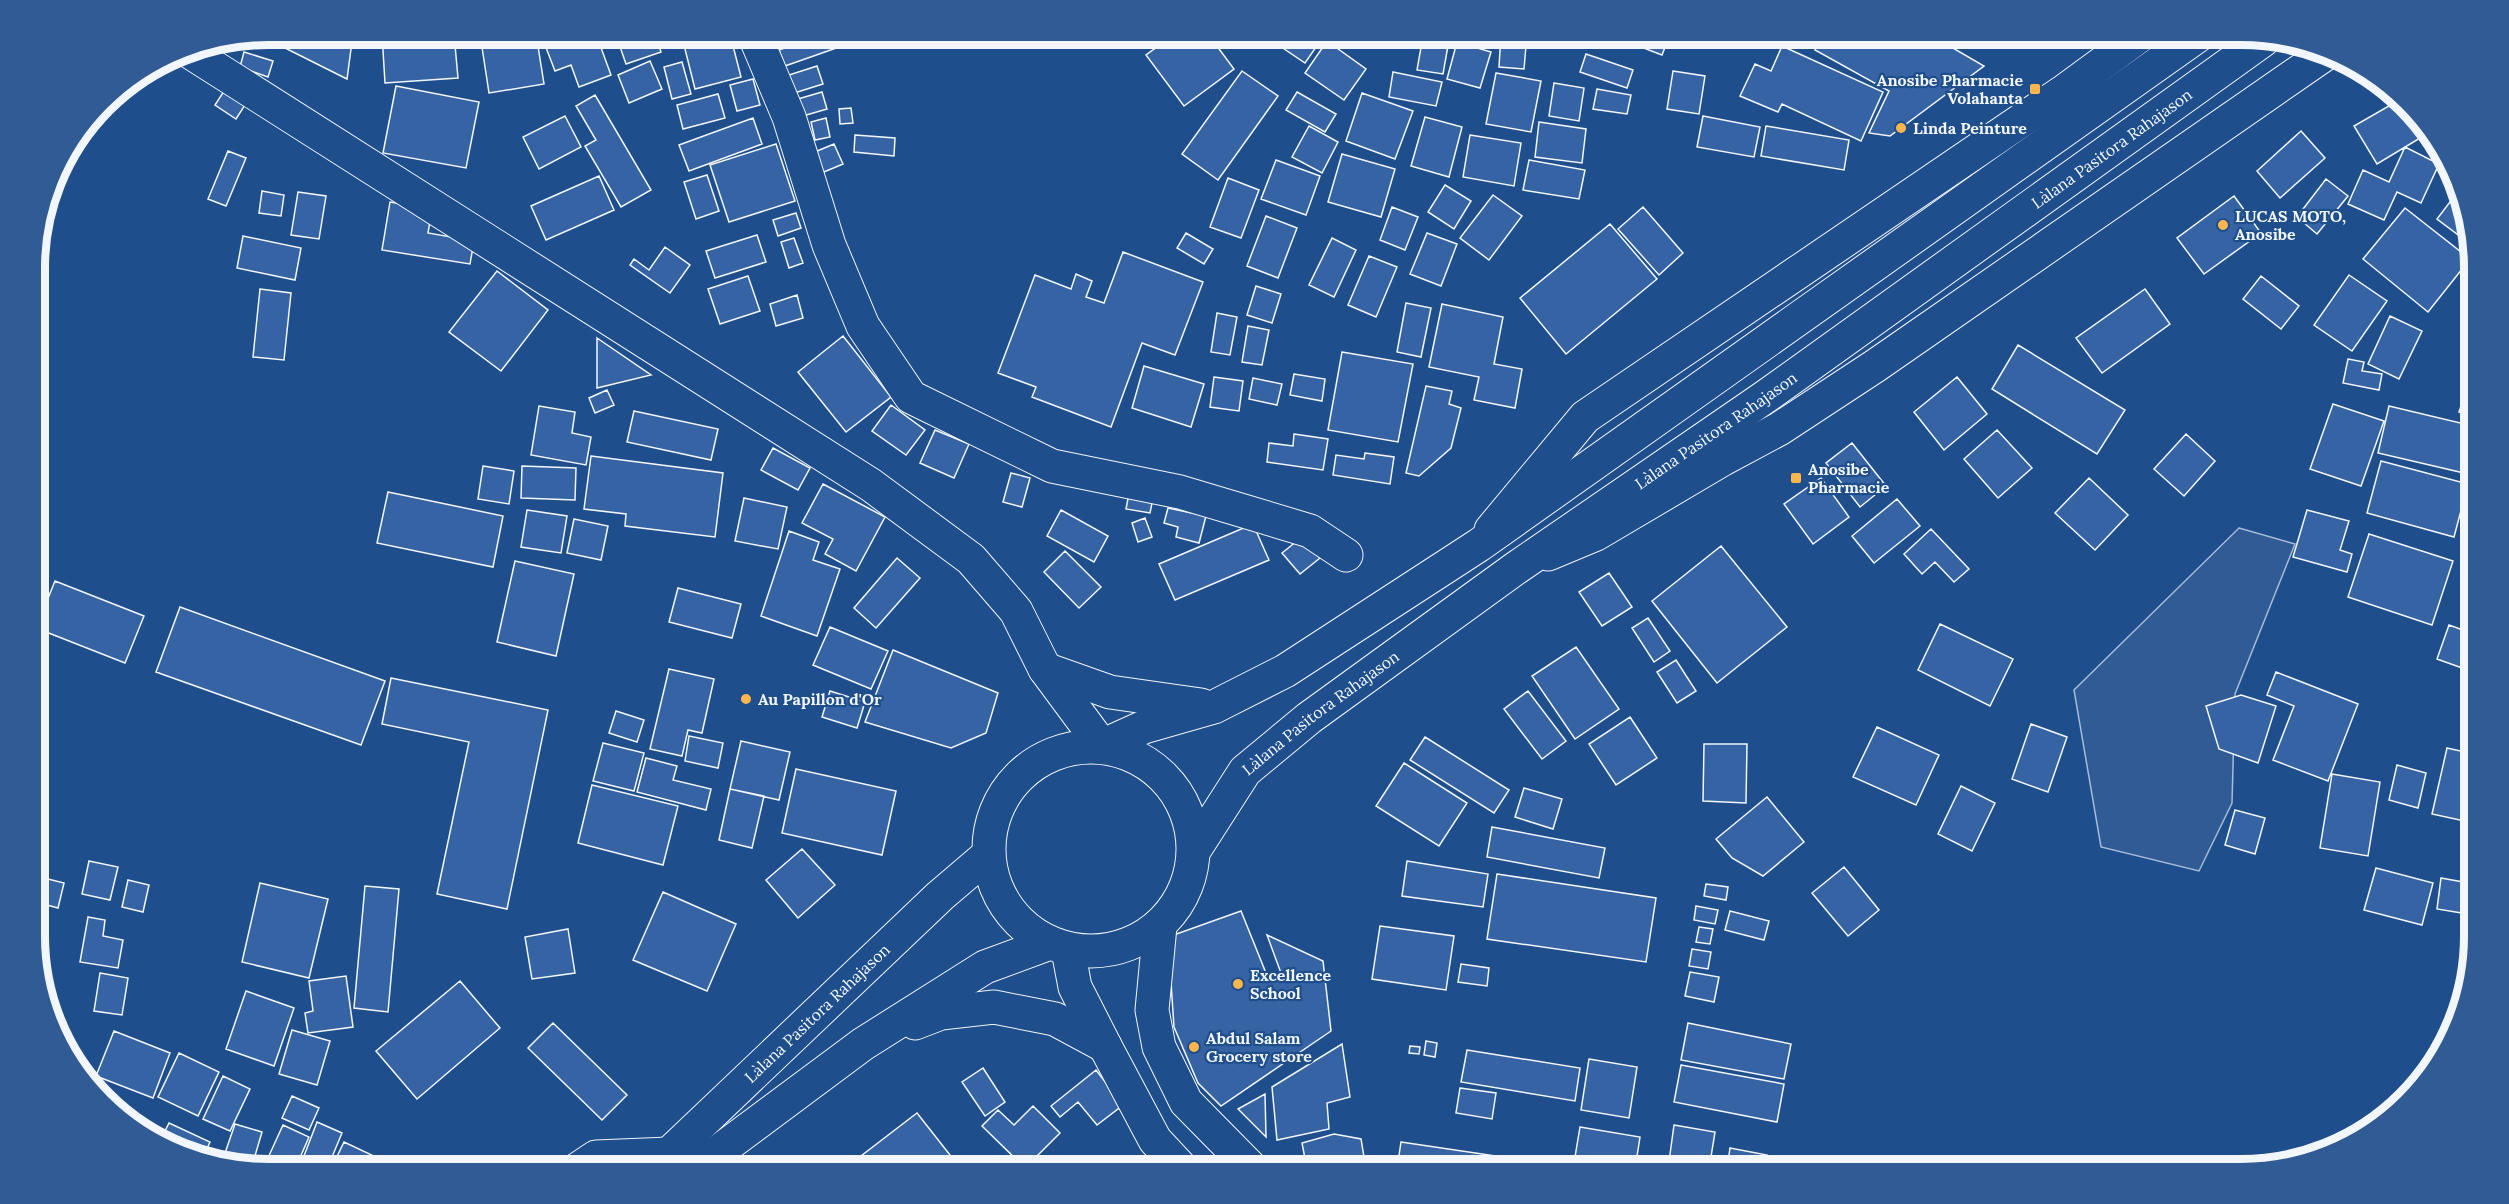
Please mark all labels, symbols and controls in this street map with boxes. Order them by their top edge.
place label: Anosibe Pharmacie Volahanta [1877,70,2024,108]
marker: Anosibe Pharmacie Volahanta [2028,82,2042,96]
street label: Làlana Pasitora Rahajason [2028,84,2196,213]
place label: Linda Peinture [1913,118,2027,138]
marker: Linda Peinture [1894,121,1908,135]
place label: LUCAS MOTO, Anosibe [2235,206,2346,244]
marker: LUCAS MOTO, Anosibe [2216,218,2230,232]
street label: Làlana Pasitora Rahajason [1631,367,1801,493]
place label: Anosibe Pharmacie [1808,459,1890,497]
marker: Anosibe Pharmacie [1789,471,1803,485]
street label: Làlana Pasitora Rahajason [1238,646,1403,779]
place label: Au Papillon d'Or [758,689,882,709]
marker: Au Papillon d'Or [739,692,753,706]
street label: Làlana Pasitora Rahajason [740,939,894,1087]
place label: Excellence School [1250,965,1332,1003]
marker: Excellence School [1231,977,1245,991]
place label: Abdul Salam Grocery store [1206,1028,1312,1066]
marker: Abdul Salam Grocery store [1187,1040,1201,1054]

